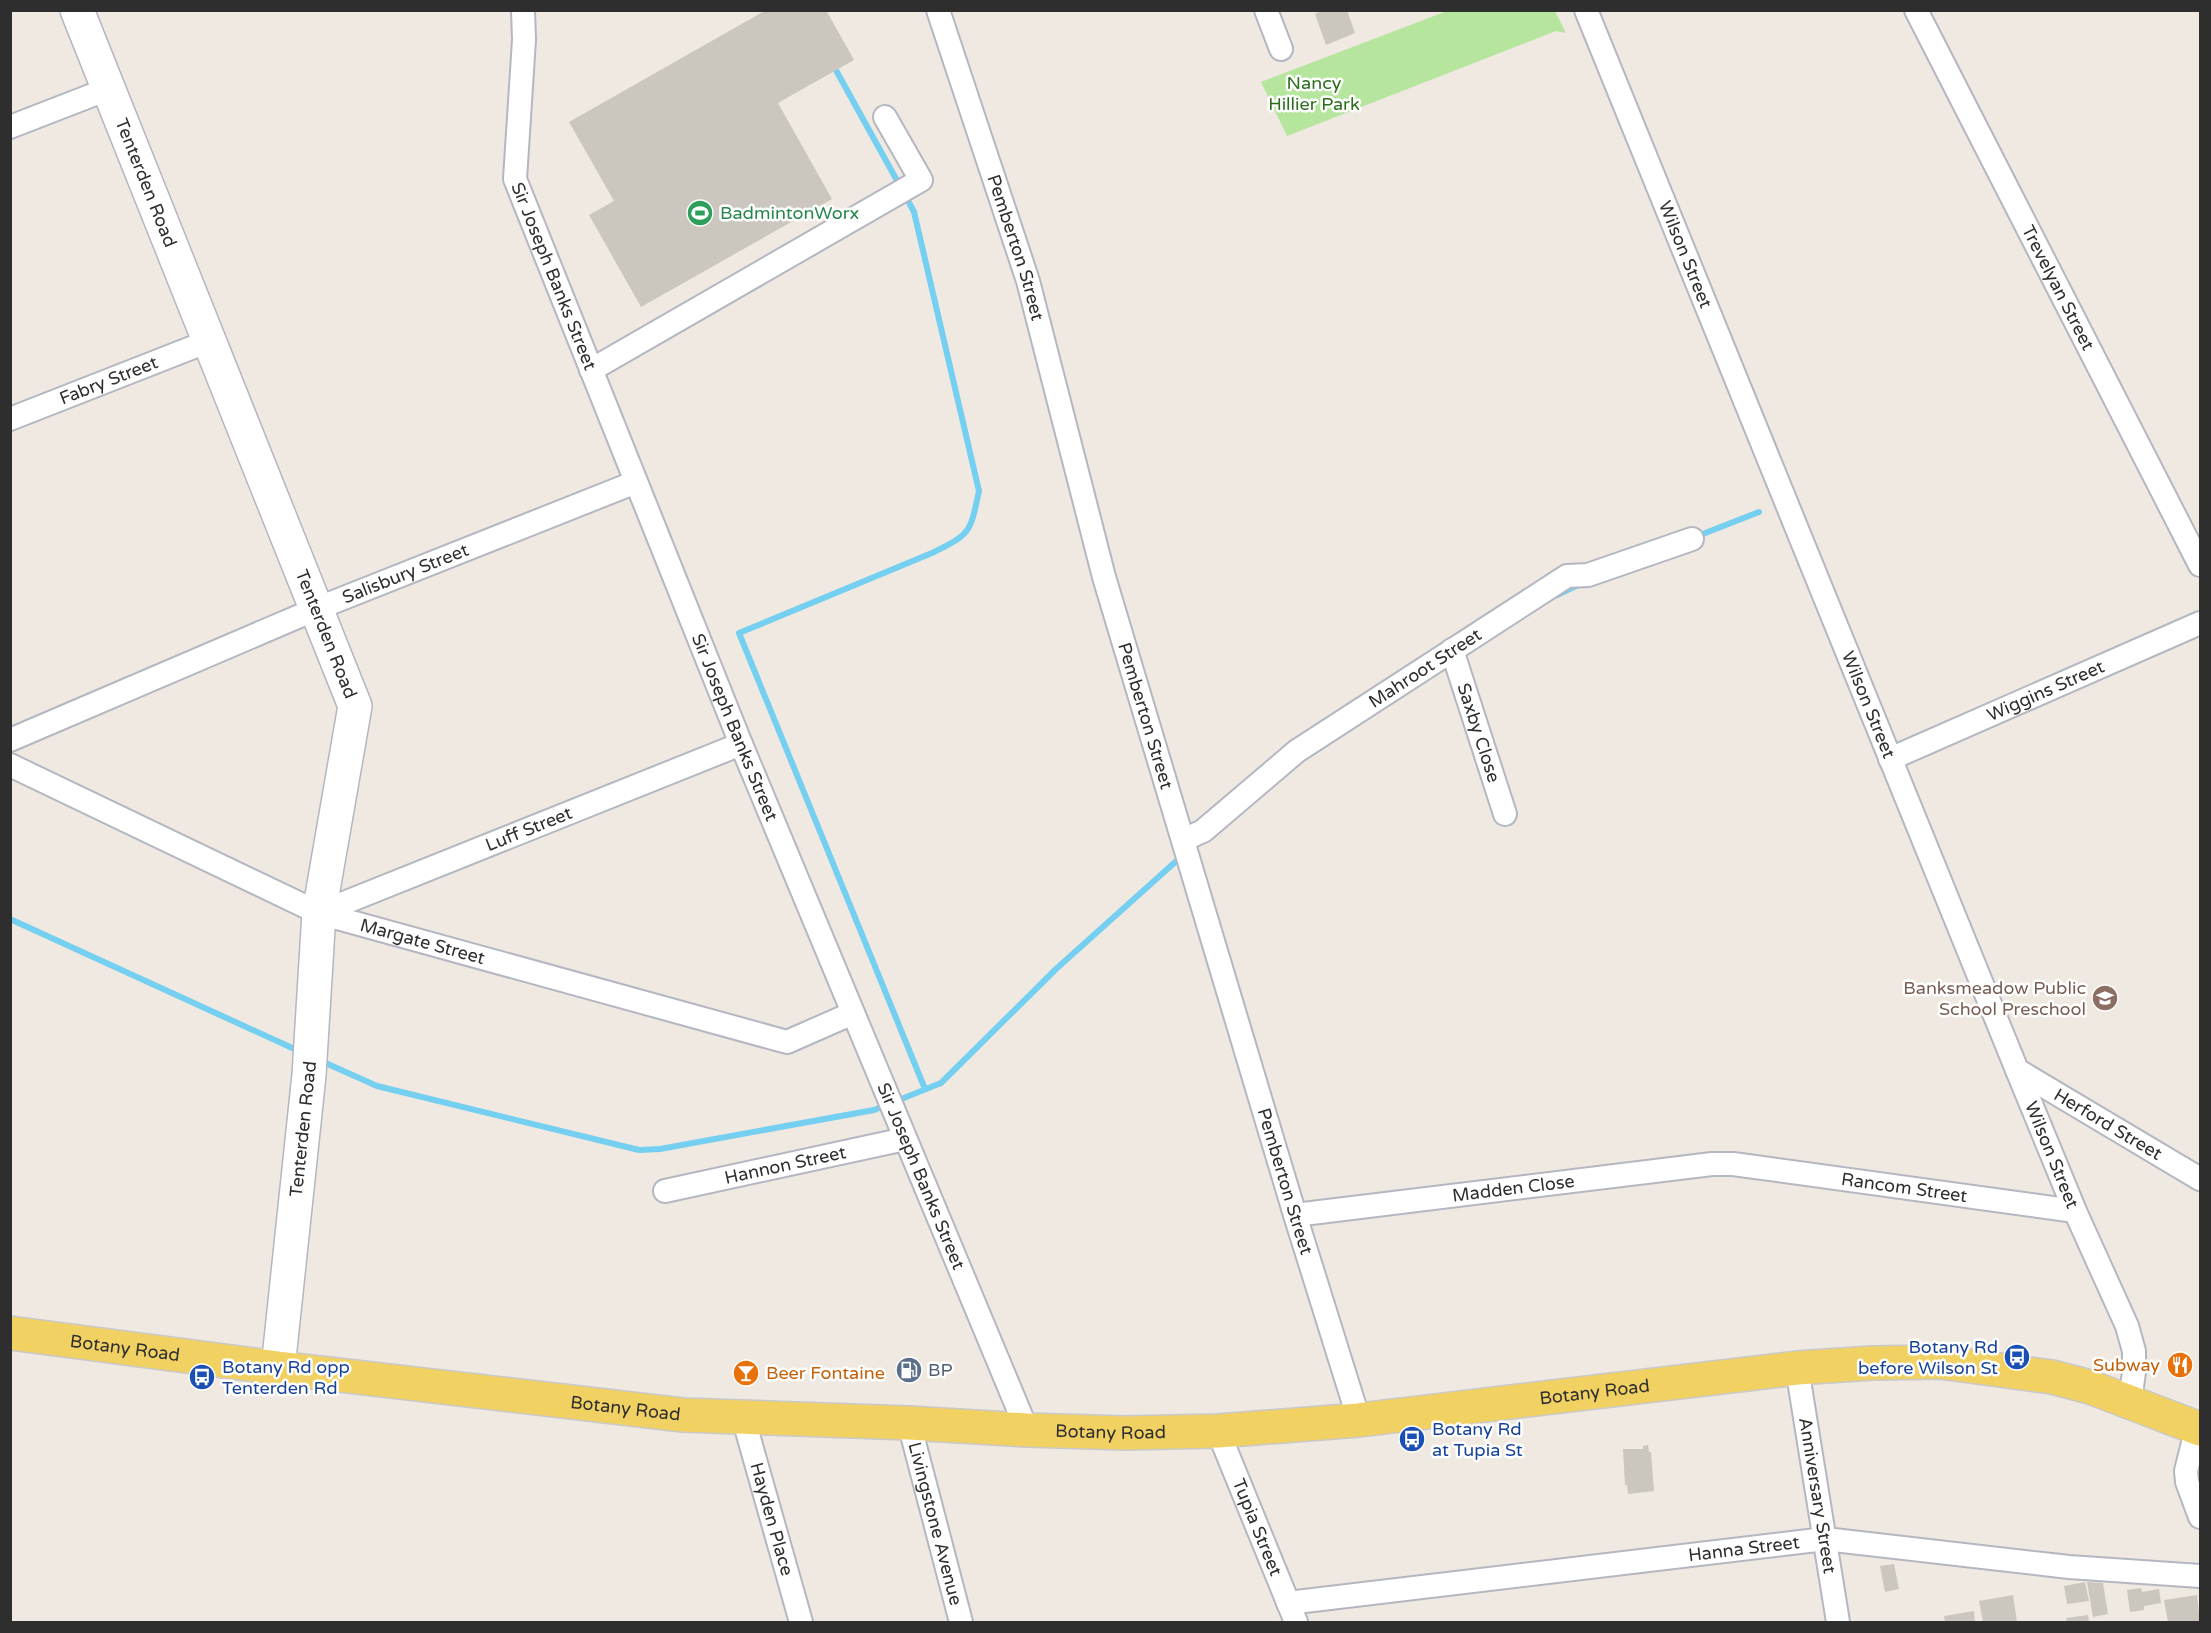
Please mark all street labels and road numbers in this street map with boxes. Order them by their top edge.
street label: Tenterden Road [110,115,182,250]
street label: Pemberton Street [982,172,1049,323]
street label: Sir Joseph Banks Street [506,179,601,373]
street label: Wilson Street [1654,198,1717,311]
street label: Trevelyan Street [2017,221,2099,354]
street label: Fabry Street [56,351,161,410]
street label: Salisbury Street [339,539,472,608]
street label: Tenterden Road [291,566,362,702]
street label: Mahroot Street [1365,623,1486,713]
street label: Sir Joseph Banks Street [687,630,783,824]
street label: Pemberton Street [1113,640,1178,792]
street label: Wilson Street [1837,648,1900,762]
street label: Wiggins Street [1984,655,2108,726]
street label: Saxby Close [1452,680,1505,785]
street label: Luff Street [482,802,575,856]
street label: Margate Street [358,914,488,969]
street label: Tenterden Road [285,1060,321,1198]
street label: Sir Joseph Banks Street [872,1079,970,1273]
street label: Herford Street [2050,1084,2166,1165]
street label: Wilson Street [2020,1098,2084,1212]
street label: Pemberton Street [1253,1105,1318,1257]
street label: Hannon Street [722,1141,848,1189]
street label: Rancom Street [1840,1168,1969,1207]
street label: Madden Close [1451,1170,1576,1207]
street label: Botany Road [69,1330,181,1366]
street label: Botany Road [1538,1375,1651,1409]
street label: Botany Road [569,1391,682,1426]
street label: Anniversary Street [1794,1416,1841,1575]
street label: Botany Road [1055,1420,1166,1444]
street label: Livingstone Avenue [903,1440,967,1608]
street label: Hayden Place [745,1460,798,1578]
street label: Tupia Street [1228,1475,1287,1579]
street label: Hanna Street [1687,1531,1801,1566]

